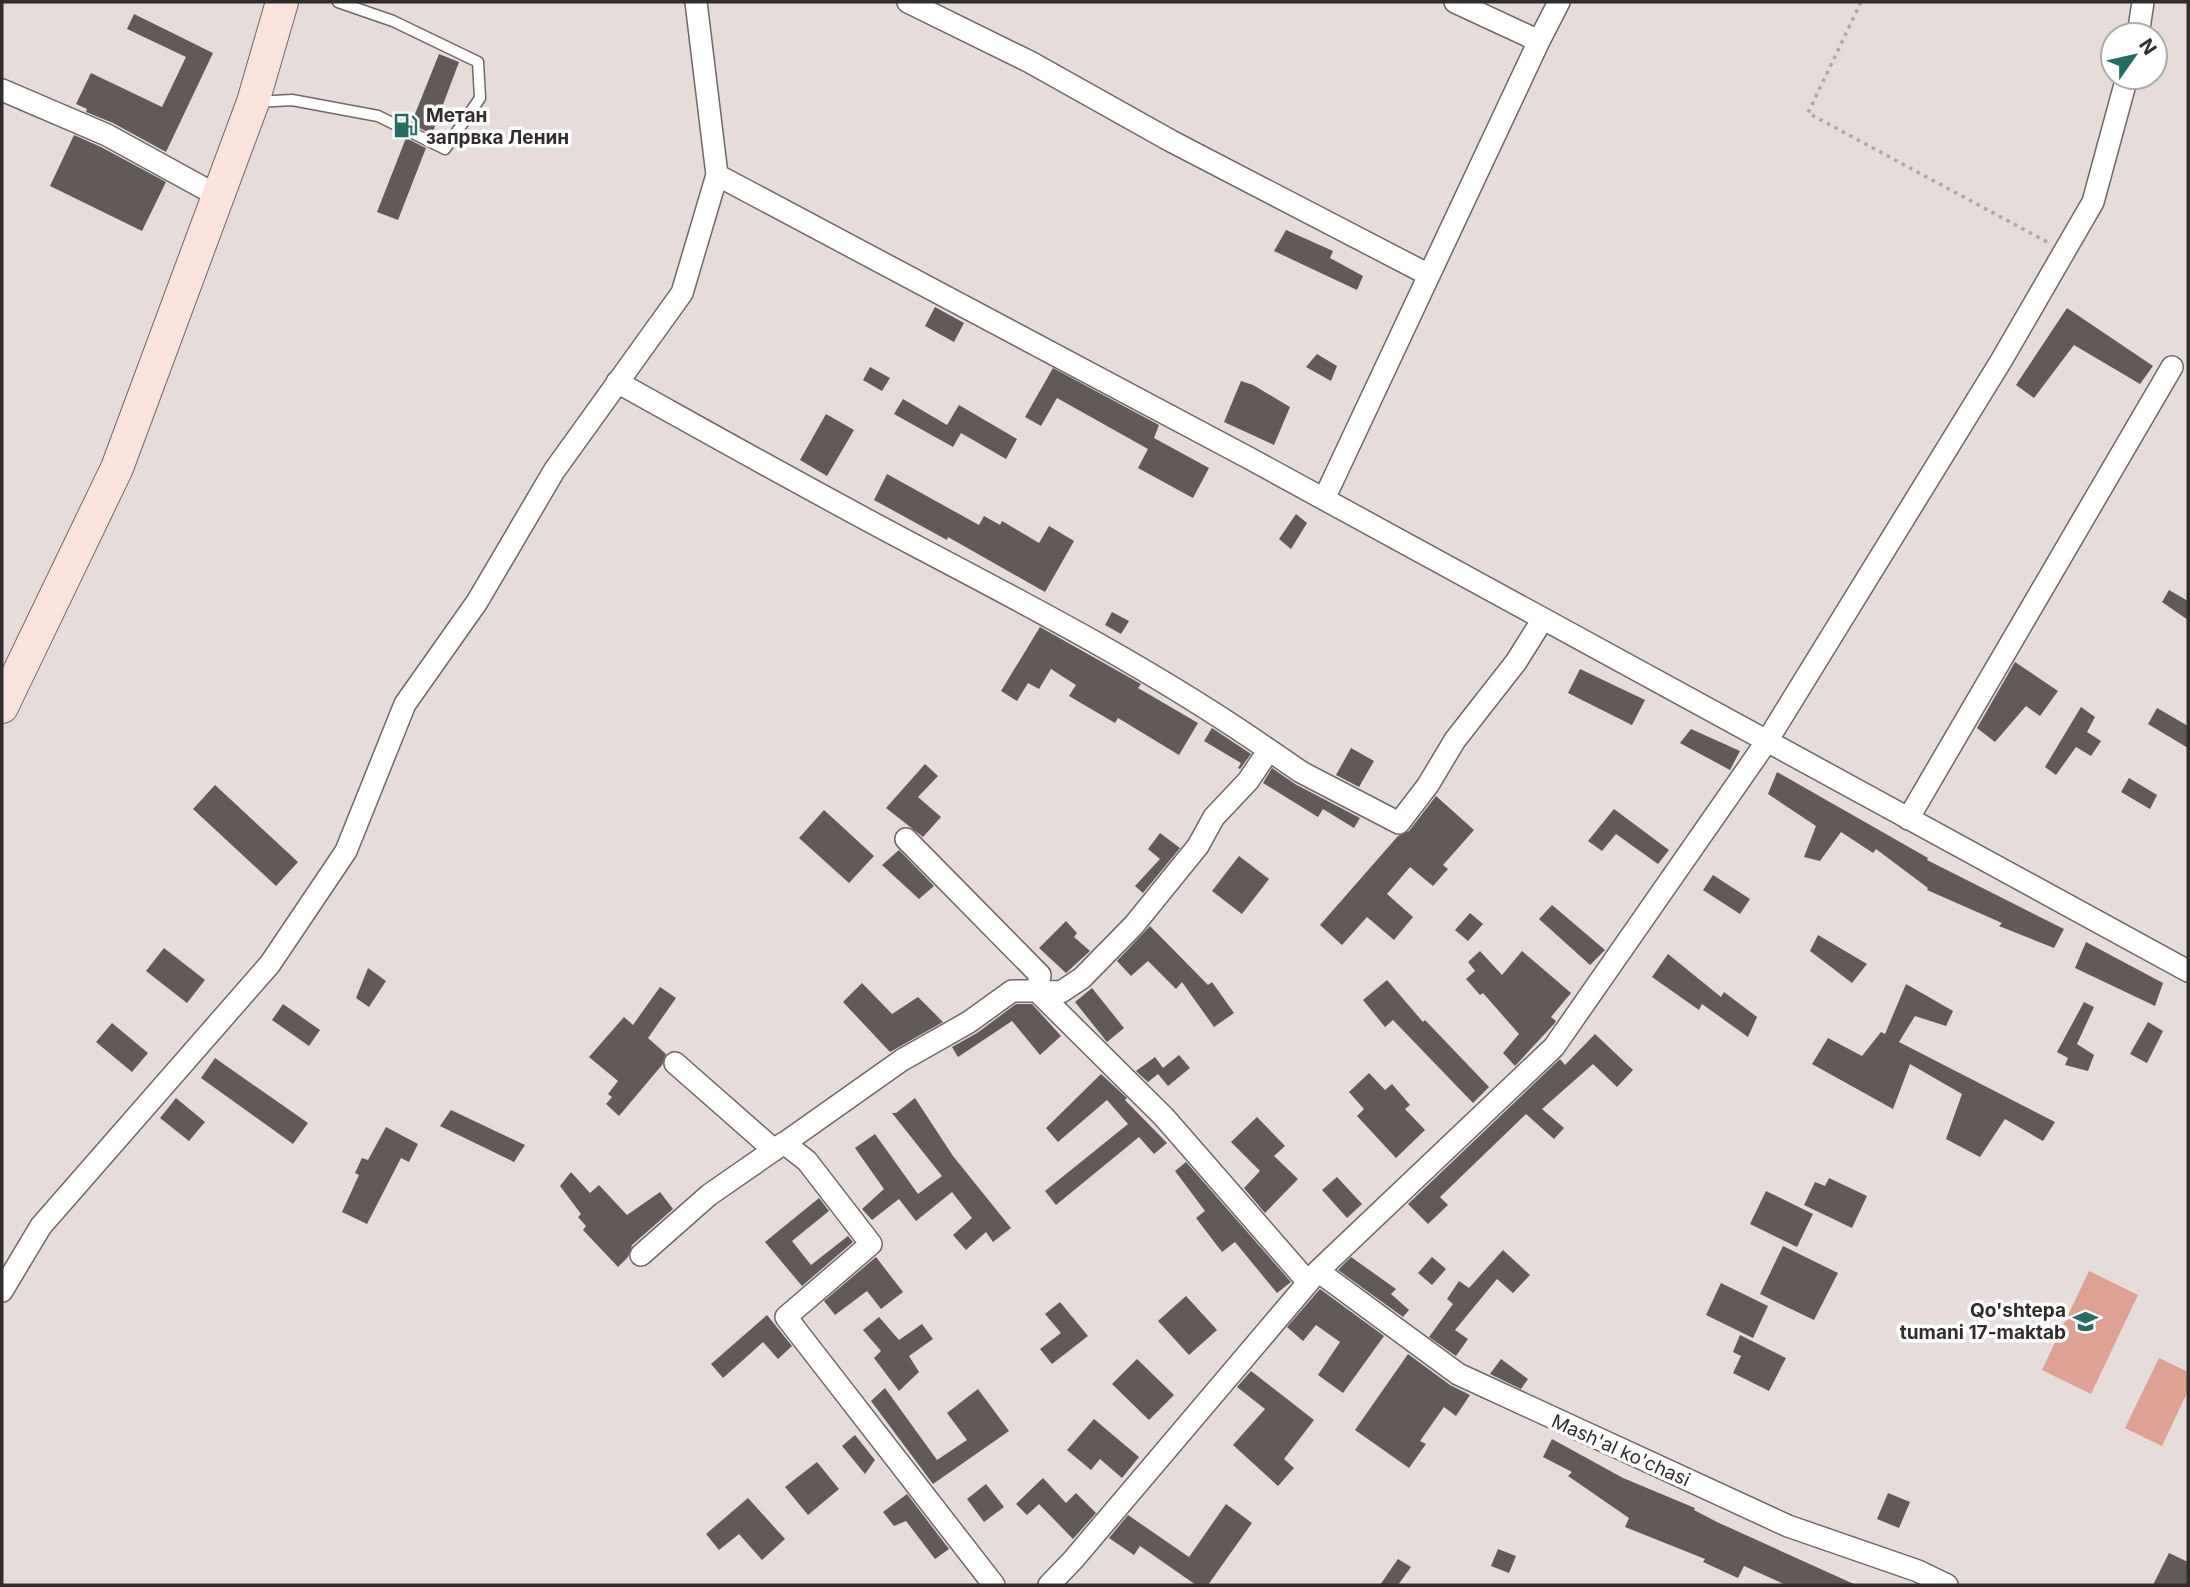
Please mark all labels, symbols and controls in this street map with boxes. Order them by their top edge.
north arrow [2099,21,2169,91]
text: N [2134,34,2161,59]
place label: Метан запрвка Ленин [426,104,569,149]
fuel station icon: Метан запрвка Ленин [392,112,420,140]
place label: Qo'shtepa tumani 17-maktab [1900,1299,2066,1344]
school or university icon: Qo'shtepa tumani 17-maktab [2072,1307,2100,1335]
street label: Mash'al ko'chasi [1548,1410,1694,1491]

